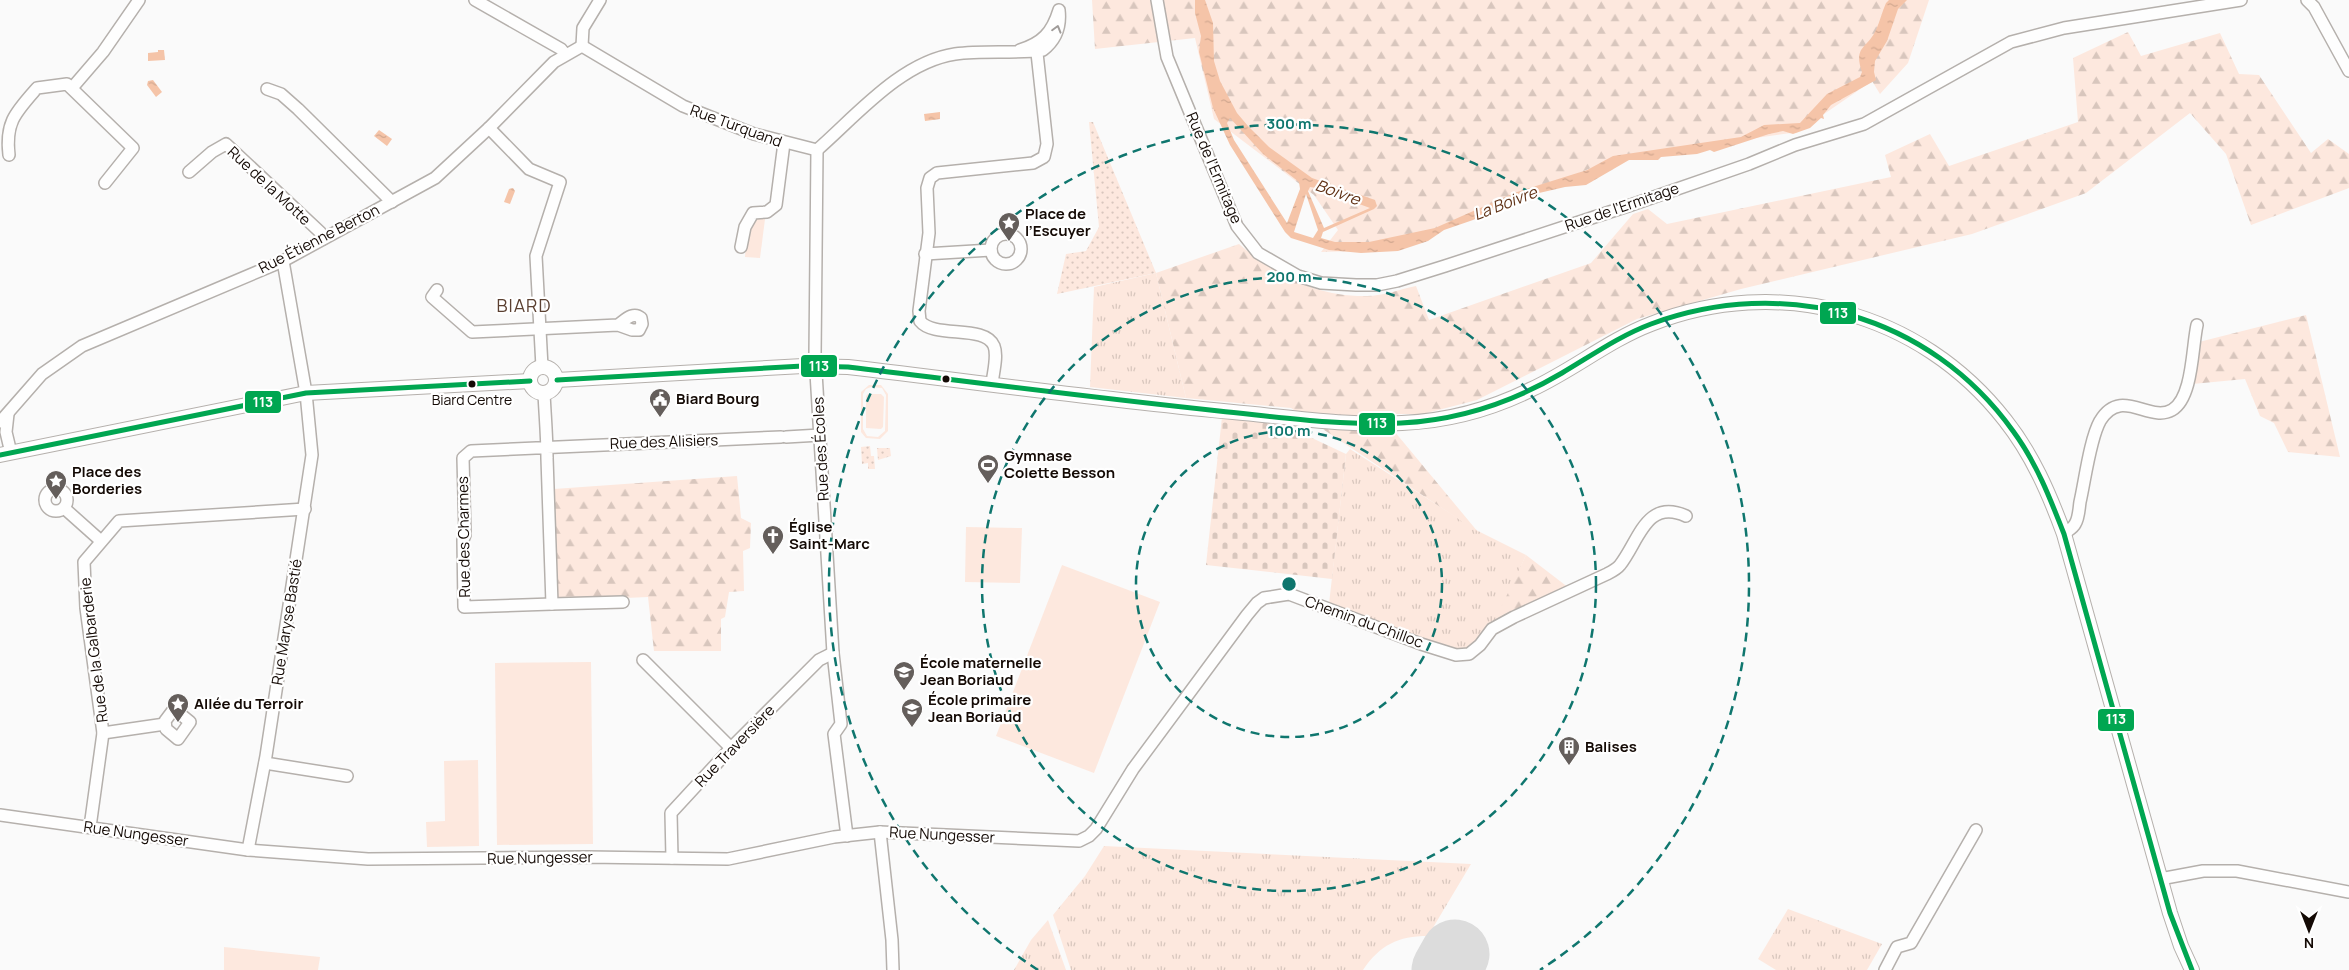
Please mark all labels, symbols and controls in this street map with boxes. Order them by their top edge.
one-way arrow [1051,25,1061,34]
street label: Rue Turquand [687,99,785,152]
street label: Rue de l’Ermitage [1181,109,1248,227]
text: 300 m [1267,113,1311,134]
street label: Rue de la Motte [223,141,316,230]
water label: Boivre [1313,174,1365,211]
street label: Rue de l’Ermitage [1562,177,1682,236]
water label: La Boivre [1470,180,1541,225]
street label: Rue Étienne Berton [255,199,383,278]
place label: Place de l’Escuyer [1025,203,1091,241]
place icon: Place de l’Escuyer [997,211,1021,242]
text: 200 m [1266,266,1312,287]
district label: BIARD [496,293,552,317]
line badge: 113 [1819,301,1857,325]
text: 113 [1828,303,1848,322]
line badge: 113 [800,354,838,378]
text: 113 [809,356,829,375]
unlabelled marker [941,374,951,384]
marker: Biard Centre [467,379,477,389]
public building icon: Biard Bourg [648,387,672,418]
place label: Biard Bourg [676,388,759,409]
line badge: 113 [244,390,282,414]
place label: Biard Centre [432,390,512,409]
text: 113 [253,392,273,411]
street label: Rue des Écoles [807,396,834,502]
line badge: 113 [1358,412,1396,436]
text: 113 [1367,413,1387,432]
text: 100 m [1268,420,1310,441]
street label: Rue des Alisiers [609,429,719,454]
place label: Gymnase Colette Besson [1004,445,1115,483]
sports icon: Gymnase Colette Besson [976,453,1000,484]
place label: Place des Borderies [72,461,142,499]
place icon: Place des Borderies [44,469,68,500]
street label: Rue des Charmes [452,476,475,598]
place label: Église Saint-Marc [789,516,870,554]
church icon: Église Saint-Marc [761,524,785,555]
street label: Rue Maryse Bastié [266,557,307,687]
centre of rings [1280,575,1298,593]
street label: Rue de la Galbarderie [74,576,113,724]
street label: Chemin du Chilloc [1302,590,1426,653]
place label: École maternelle Jean Boriaud [920,652,1042,690]
school or university icon: École maternelle Jean Boriaud [892,660,916,691]
place label: École primaire Jean Boriaud [928,689,1031,727]
place icon: Allée du Terroir [166,692,190,723]
place label: Allée du Terroir [194,693,303,714]
school or university icon: École primaire Jean Boriaud [900,697,924,728]
street label: Rue Traversière [690,700,779,791]
line badge: 113 [2097,708,2135,732]
text: 113 [2106,709,2126,728]
building icon: Balises [1557,735,1581,766]
place label: Balises [1585,736,1637,757]
street label: Rue Nungesser [82,816,190,851]
street label: Rue Nungesser [889,821,996,848]
street label: Rue Nungesser [487,846,594,869]
north arrow [2284,905,2334,955]
text: N [2304,934,2314,953]

